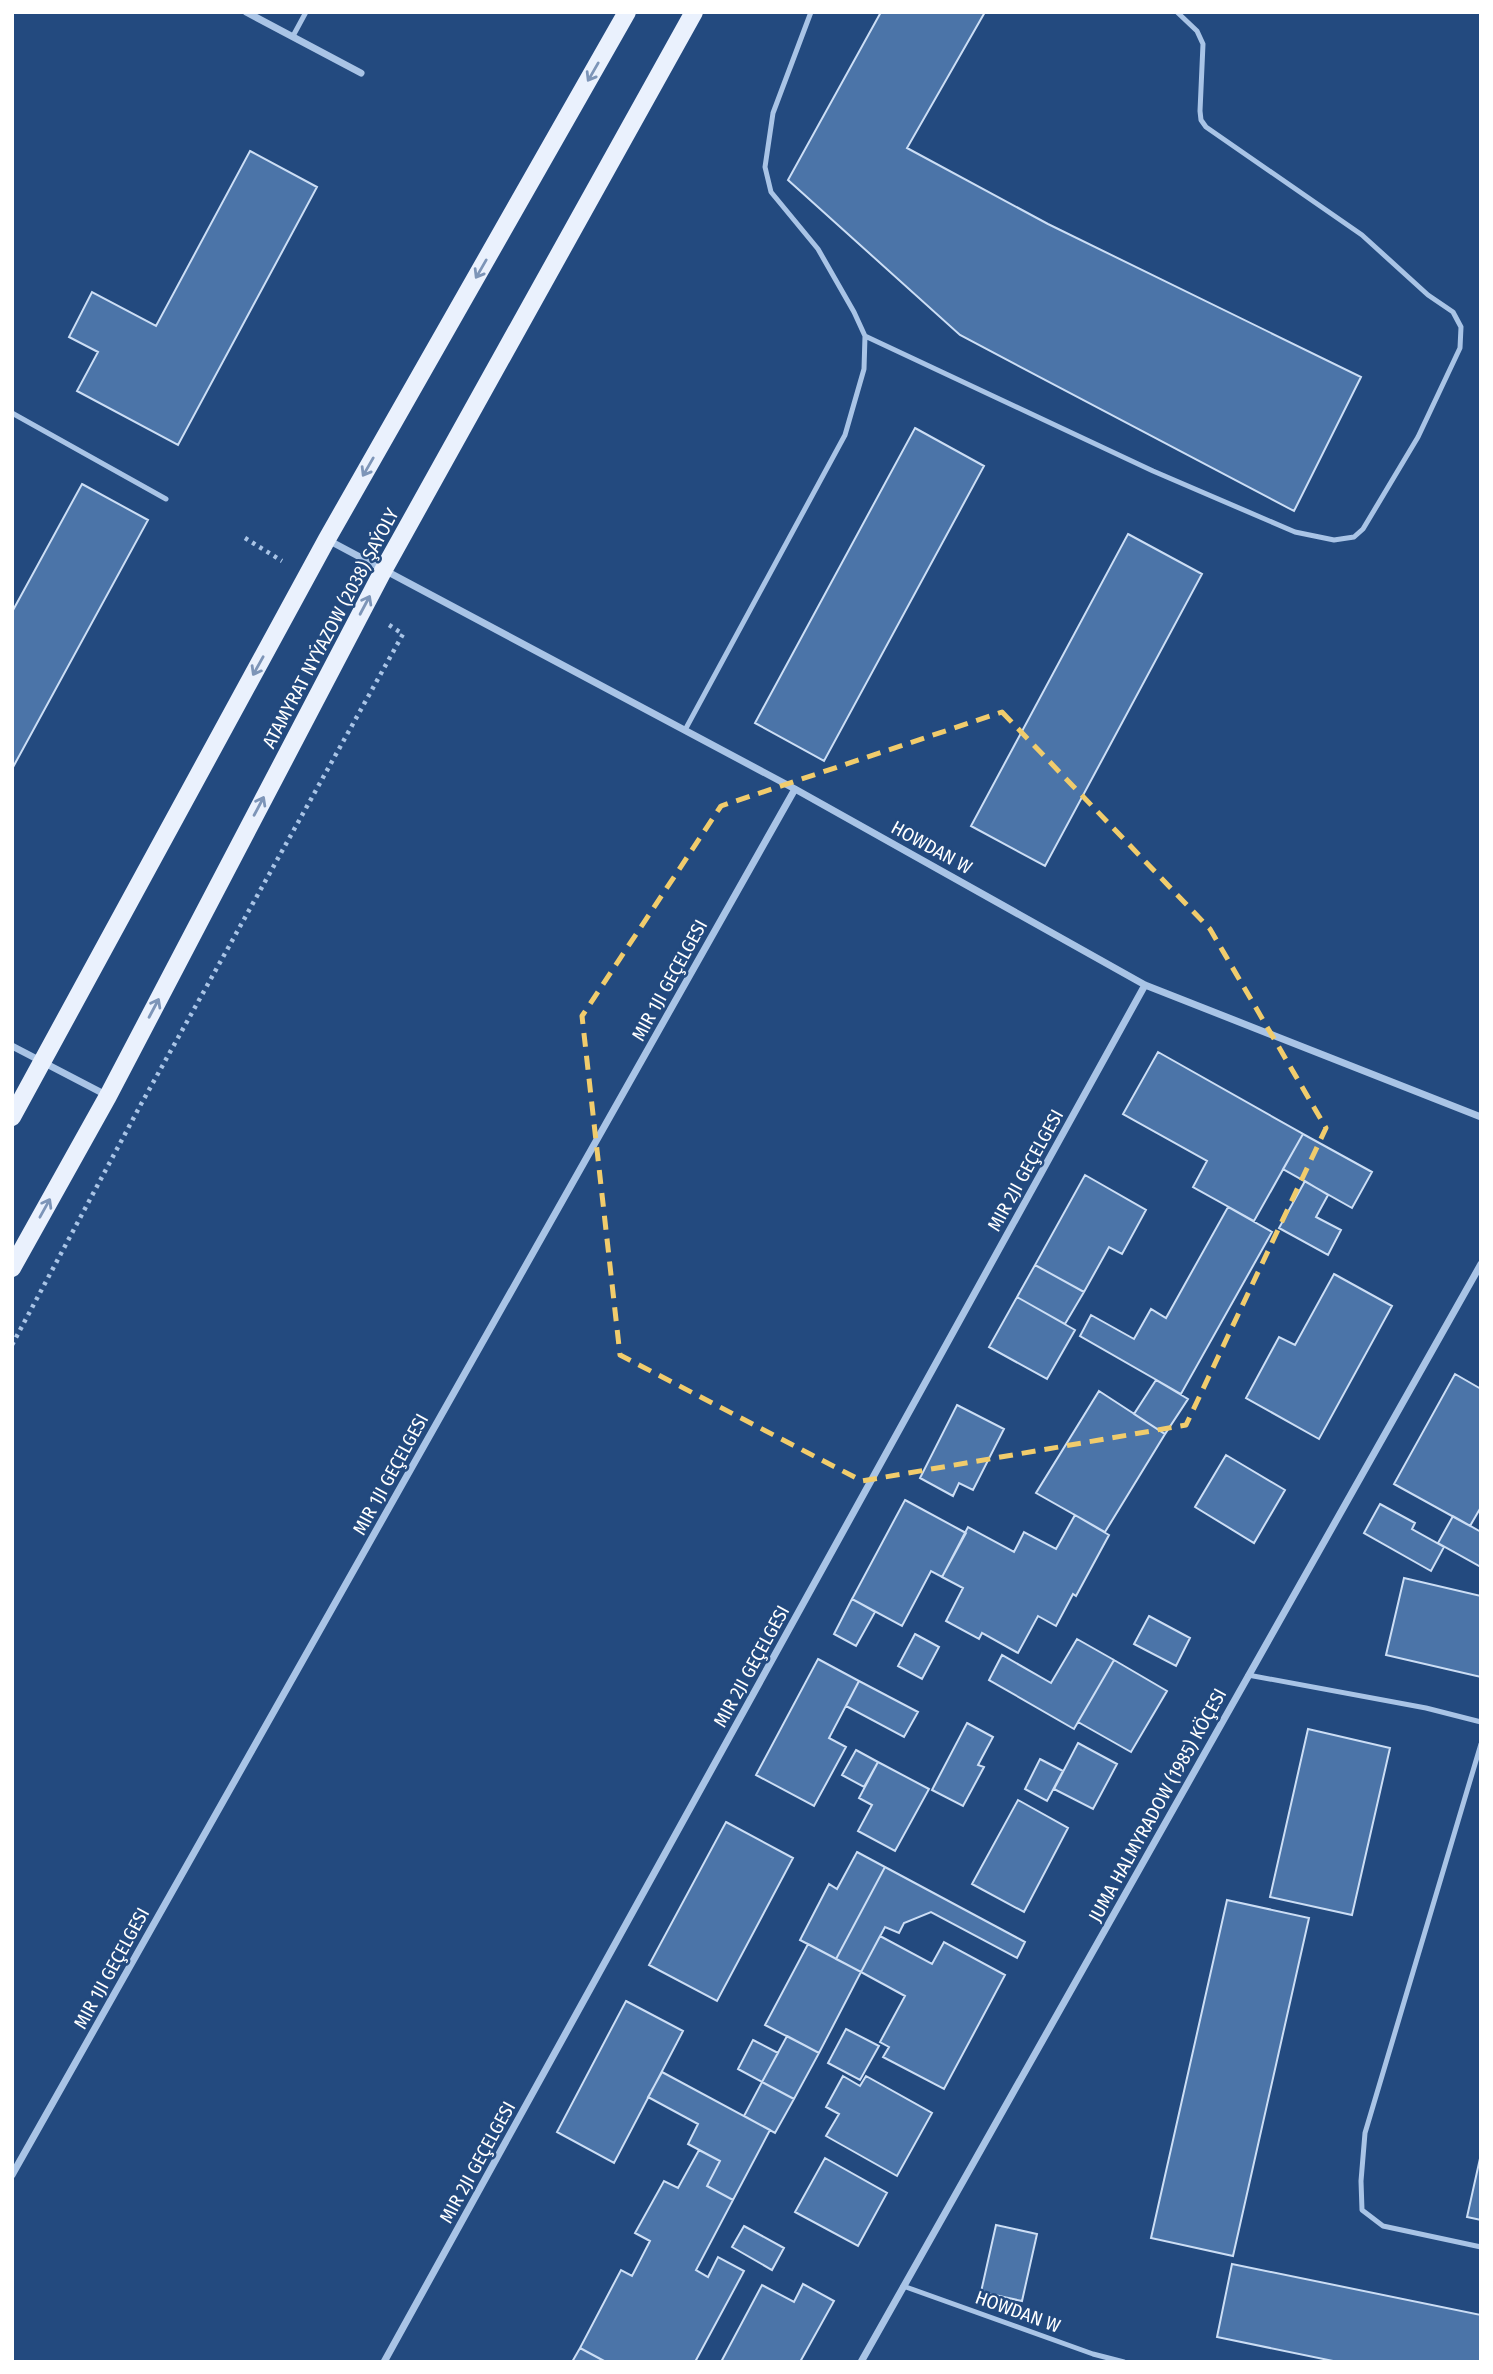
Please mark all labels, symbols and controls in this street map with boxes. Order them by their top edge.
one-way arrow [586,61,600,81]
one-way arrow [473,259,487,279]
one-way arrow [361,457,375,477]
street label: ATAMYRAT NYÝAZOW (2038) ŞAÝOLY [257,504,404,752]
one-way arrow [358,595,372,616]
one-way arrow [251,656,265,676]
one-way arrow [253,796,266,817]
street label: HOWDAN W [887,816,976,879]
street label: MIR 1JI GEÇELGESI [627,916,712,1045]
one-way arrow [147,998,161,1019]
street label: MIR 2JI GEÇELGESI [982,1105,1068,1235]
one-way arrow [39,1198,52,1219]
street label: MIR 1JI GEÇELGESI [348,1410,433,1539]
street label: MIR 2JI GEÇELGESI [708,1601,794,1731]
street label: JUMA HALMYRADOW (1985) KÖÇESI [1084,1684,1231,1926]
street label: MIR 1JI GEÇELGESI [69,1904,154,2033]
street label: MIR 2JI GEÇELGESI [434,2097,520,2227]
street label: HOWDAN W [972,2285,1063,2337]

